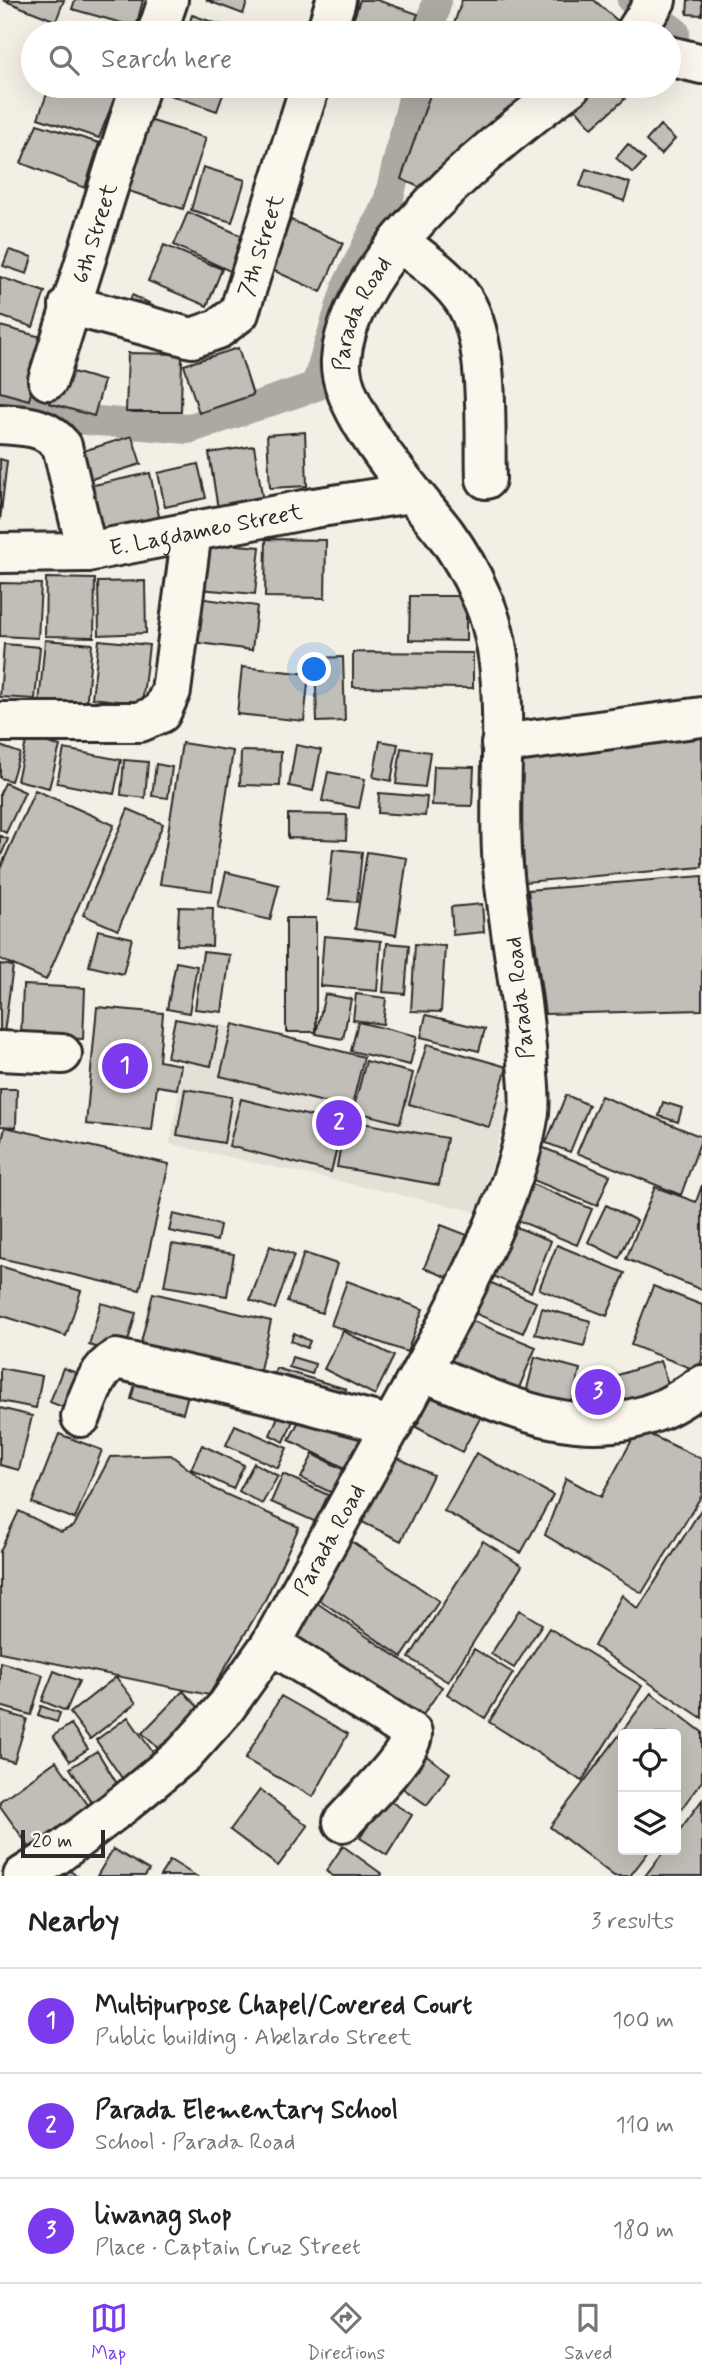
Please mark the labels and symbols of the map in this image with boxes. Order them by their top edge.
street label: 6th Street [66,179,126,287]
street label: 7th Street [232,191,292,301]
street label: Parada Road [328,251,399,371]
street label: E. Lagdameo Street [107,498,305,564]
your location [297,652,331,686]
street label: Parada Road [500,935,542,1060]
pin: 1 [102,1040,148,1092]
pin: 2 [316,1097,362,1149]
pin: 3 [575,1366,621,1418]
street label: Parada Road [288,1479,373,1602]
scale bar [21,1827,105,1859]

